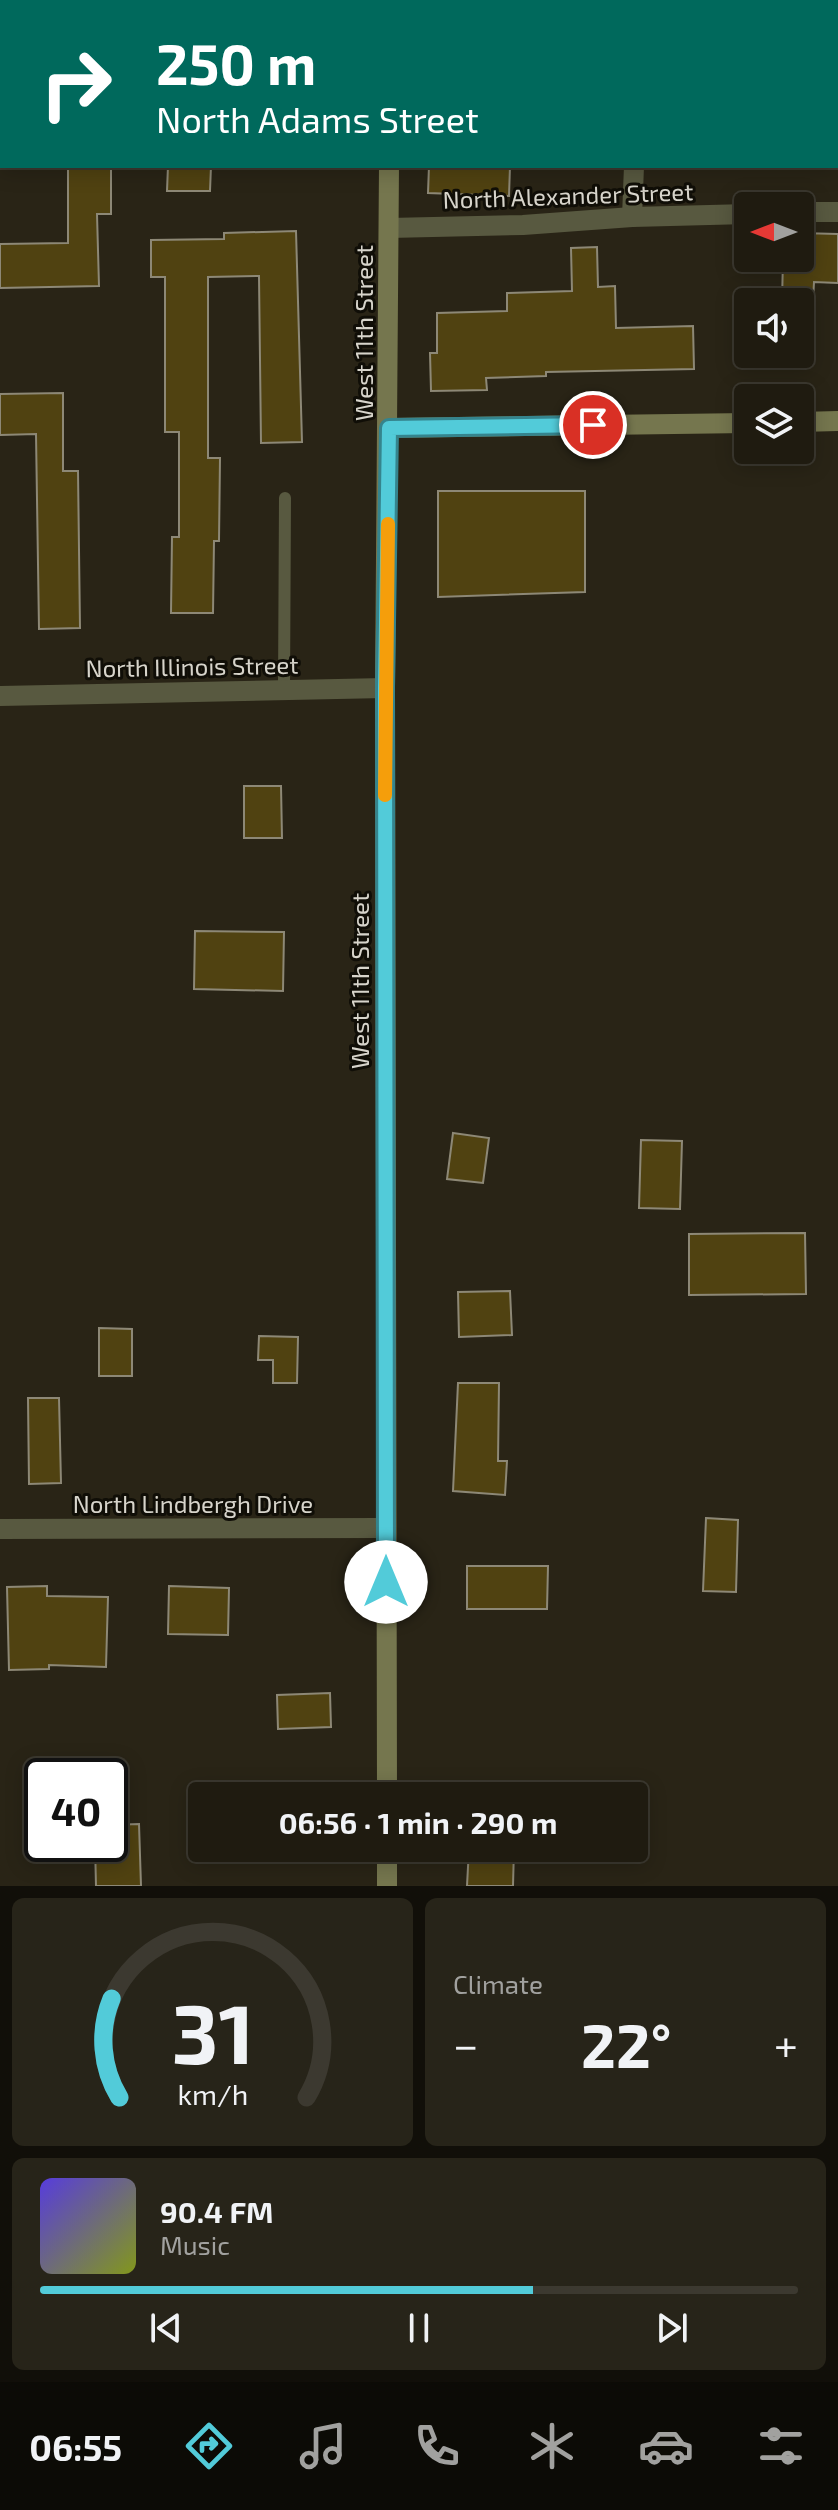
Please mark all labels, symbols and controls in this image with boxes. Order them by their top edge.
text: 250 m [156,29,316,96]
icon: right [24,32,128,136]
text: North Adams Street [156,97,479,140]
street label: North Alexander Street [442,176,694,214]
north arrow [734,192,814,272]
map controls [734,192,814,464]
street label: West 11th Street [349,245,378,421]
button: sound [734,288,814,368]
button: layers [734,384,814,464]
pin [559,391,627,459]
icon: arrive [571,403,615,447]
street label: North Illinois Street [85,650,299,682]
street label: West 11th Street [345,893,374,1069]
street label: North Lindbergh Drive [73,1489,313,1518]
position arrow [344,1540,428,1624]
speed limit sign: 40 [24,1758,128,1862]
text: 06:56 · 1 min · 290 m [279,1804,557,1840]
text: Climate [453,1968,543,1999]
text: 31 [171,1981,254,2081]
text: 22° [581,2008,671,2080]
text: − [453,2017,479,2070]
text: + [774,2017,798,2070]
text: km/h [177,2076,248,2111]
text: 90.4 FM [160,2193,274,2229]
text: Music [160,2229,230,2260]
icon: previous [144,2306,188,2350]
icon: pause [397,2306,441,2350]
icon: next [650,2306,694,2350]
icon: directions [181,2418,237,2474]
icon: music [295,2418,351,2474]
icon: phone [409,2418,465,2474]
icon: climate [524,2418,580,2474]
icon: car [638,2418,694,2474]
icon: filters [753,2418,809,2474]
text: 06:55 [29,2425,122,2468]

